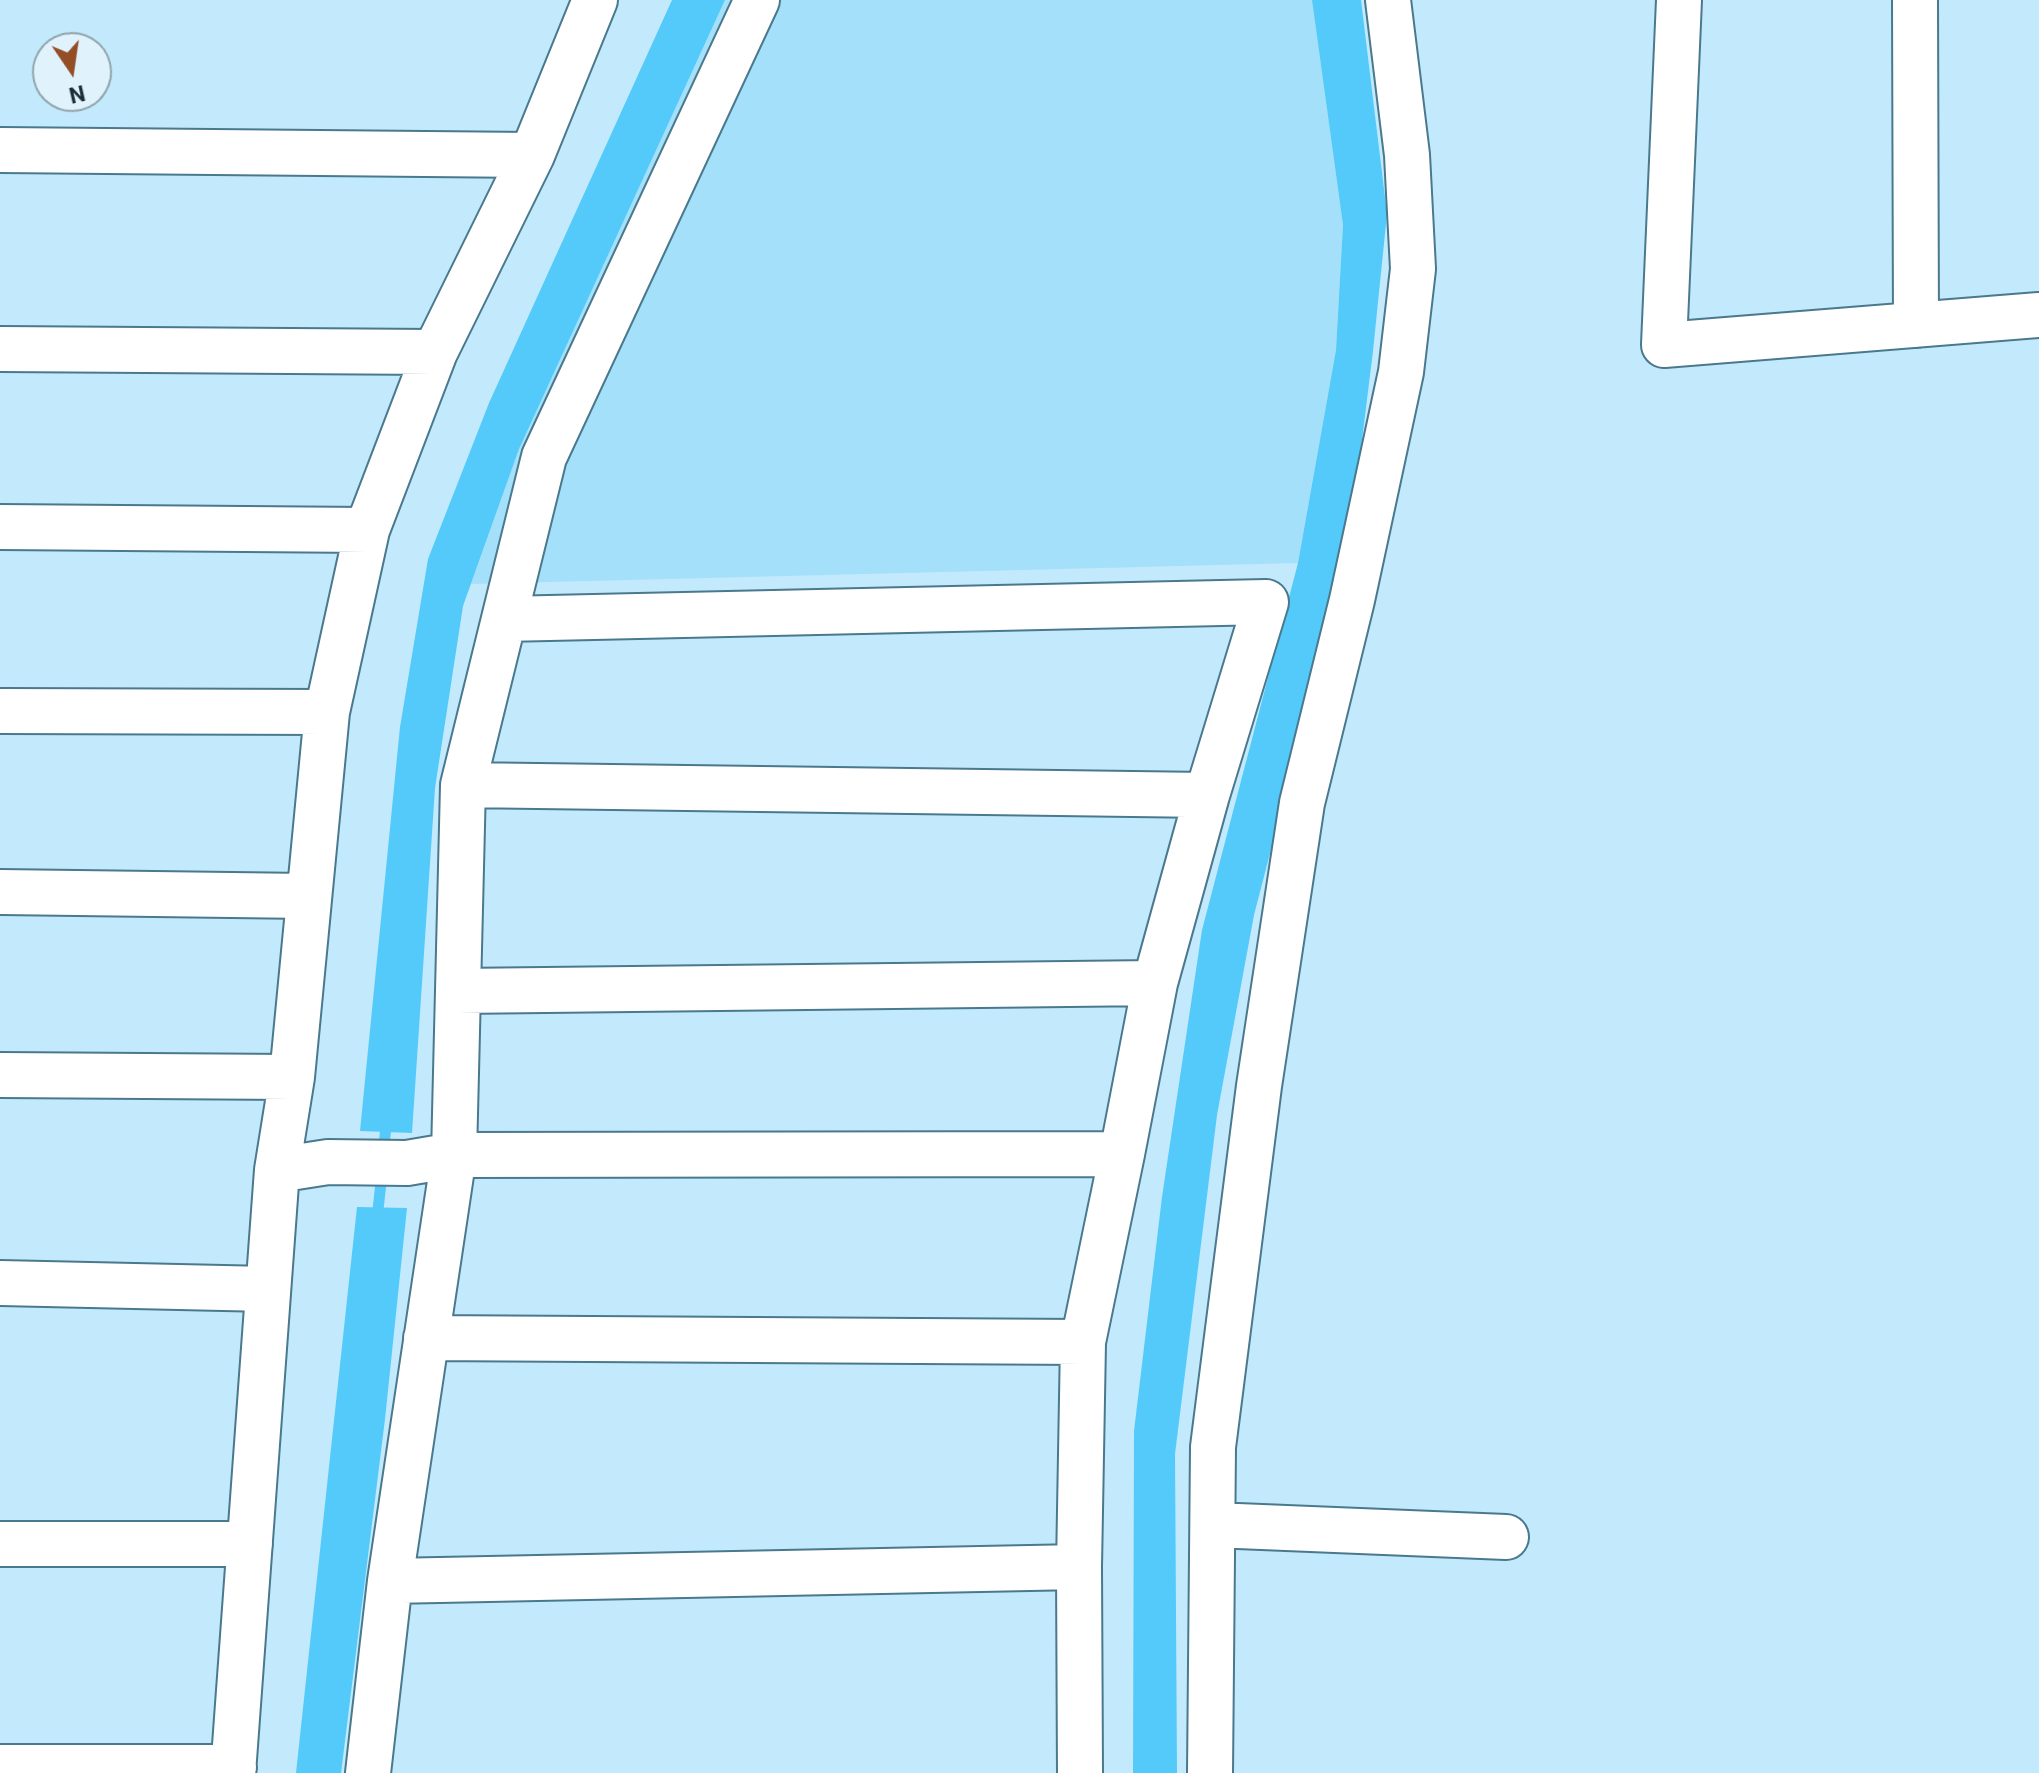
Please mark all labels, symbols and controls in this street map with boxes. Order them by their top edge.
north arrow [32,32,112,112]
text: N [67,80,87,108]

